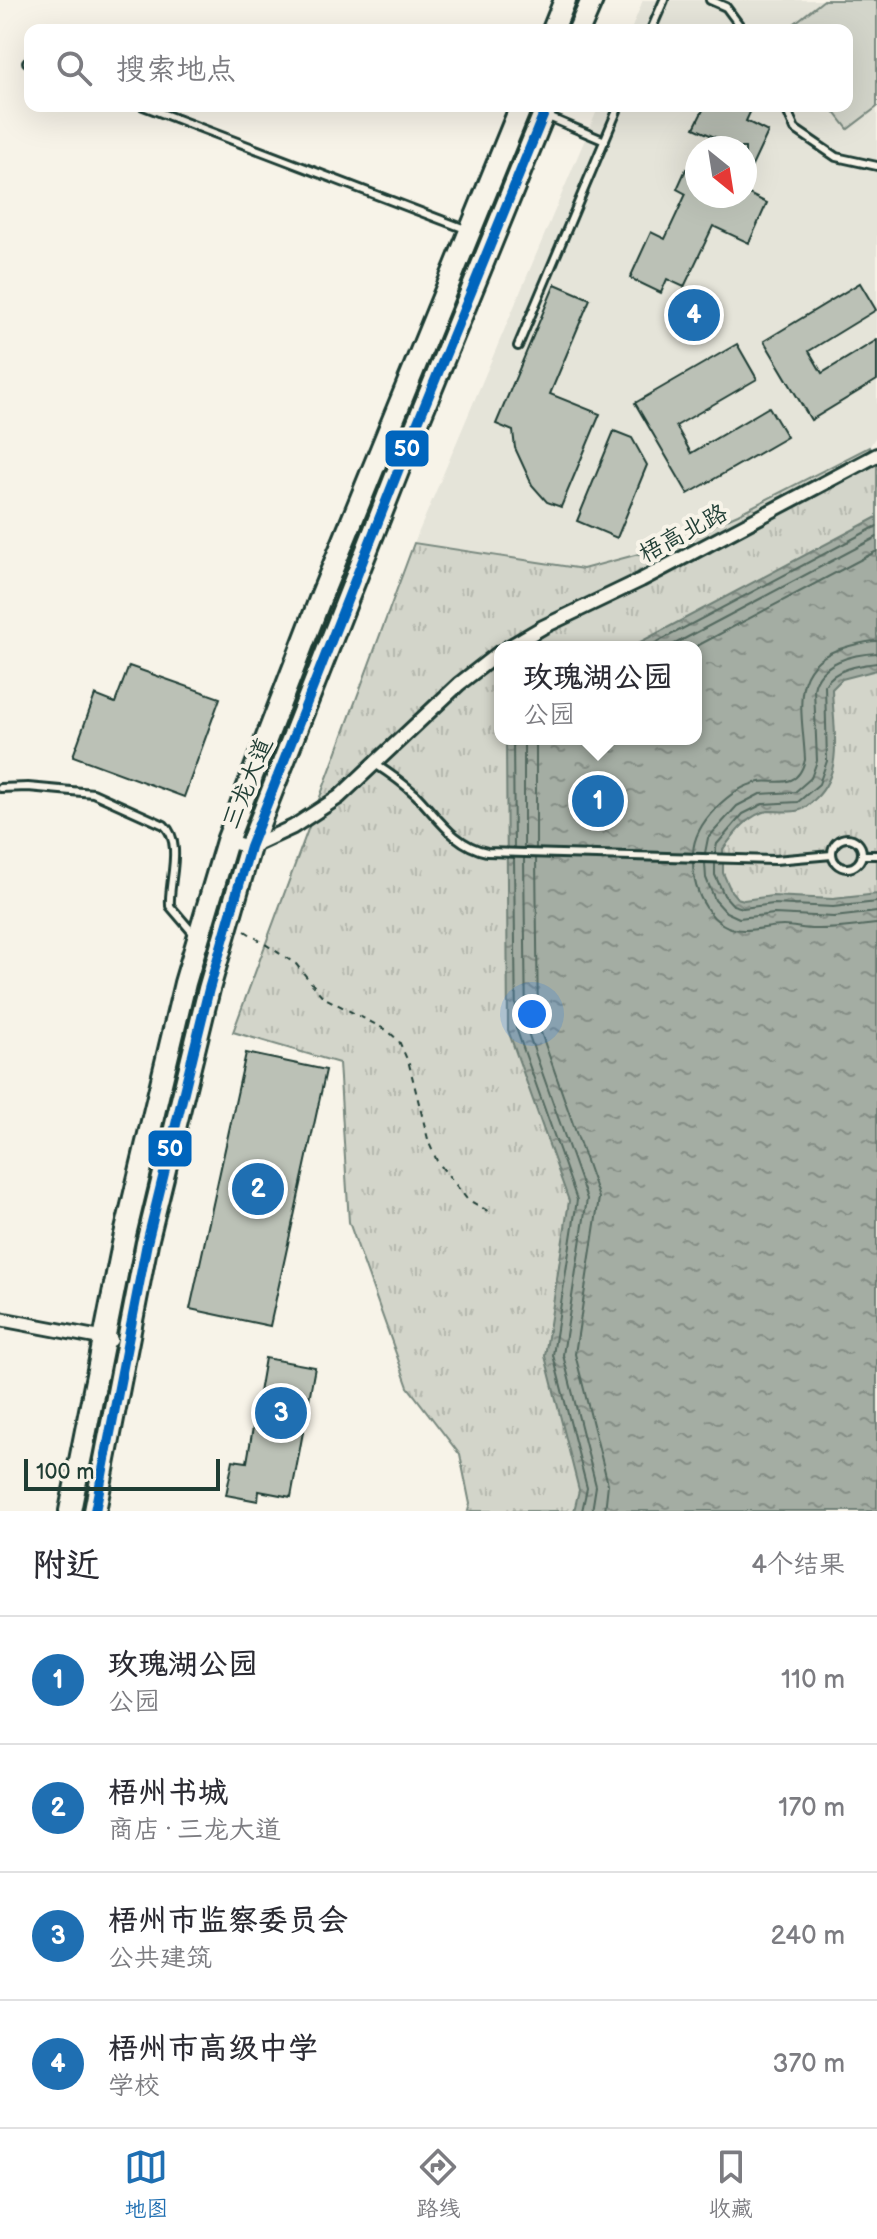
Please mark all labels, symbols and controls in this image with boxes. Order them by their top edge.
search box [24,24,853,112]
icon: search [52,46,96,90]
text: 搜索地点 [116,52,236,88]
north arrow [685,136,757,208]
pin: 4 [668,285,720,345]
line badge: 50 [384,429,430,468]
text: 50 [394,436,420,463]
street label: 梧高北路 [634,498,732,569]
popup [494,641,702,745]
text: 玫瑰湖公园 [523,660,673,696]
text: 公园 [523,700,575,731]
street label: 三龙大道 [216,733,279,833]
pin: 1 [572,771,624,831]
your location [512,994,552,1034]
line badge: 50 [147,1129,193,1168]
text: 50 [157,1136,183,1163]
pin: 2 [232,1159,284,1219]
pin: 3 [255,1383,307,1443]
scale bar [24,1455,220,1491]
text: 100 m [36,1459,95,1486]
text: 附近 [32,1545,100,1586]
text: 4个结果 [751,1550,845,1581]
text: 玫瑰湖公园 [108,1647,258,1683]
text: 1 [53,1665,63,1696]
text: 110 m [781,1665,845,1696]
text: 公园 [108,1687,160,1718]
text: 梧州书城 [108,1775,228,1811]
text: 2 [50,1793,66,1824]
text: 170 m [778,1793,845,1824]
text: 商店 · 三龙大道 [108,1815,281,1846]
text: 梧州市监察委员会 [108,1903,348,1939]
text: 3 [50,1921,66,1952]
text: 240 m [770,1921,845,1952]
text: 公共建筑 [108,1943,212,1974]
text: 梧州市高级中学 [108,2031,318,2067]
text: 4 [50,2049,66,2080]
text: 370 m [772,2049,845,2080]
text: 学校 [108,2071,160,2102]
tab: 地图 [124,2145,168,2223]
tab: 路线 [416,2145,461,2223]
tab: 收藏 [709,2145,753,2223]

